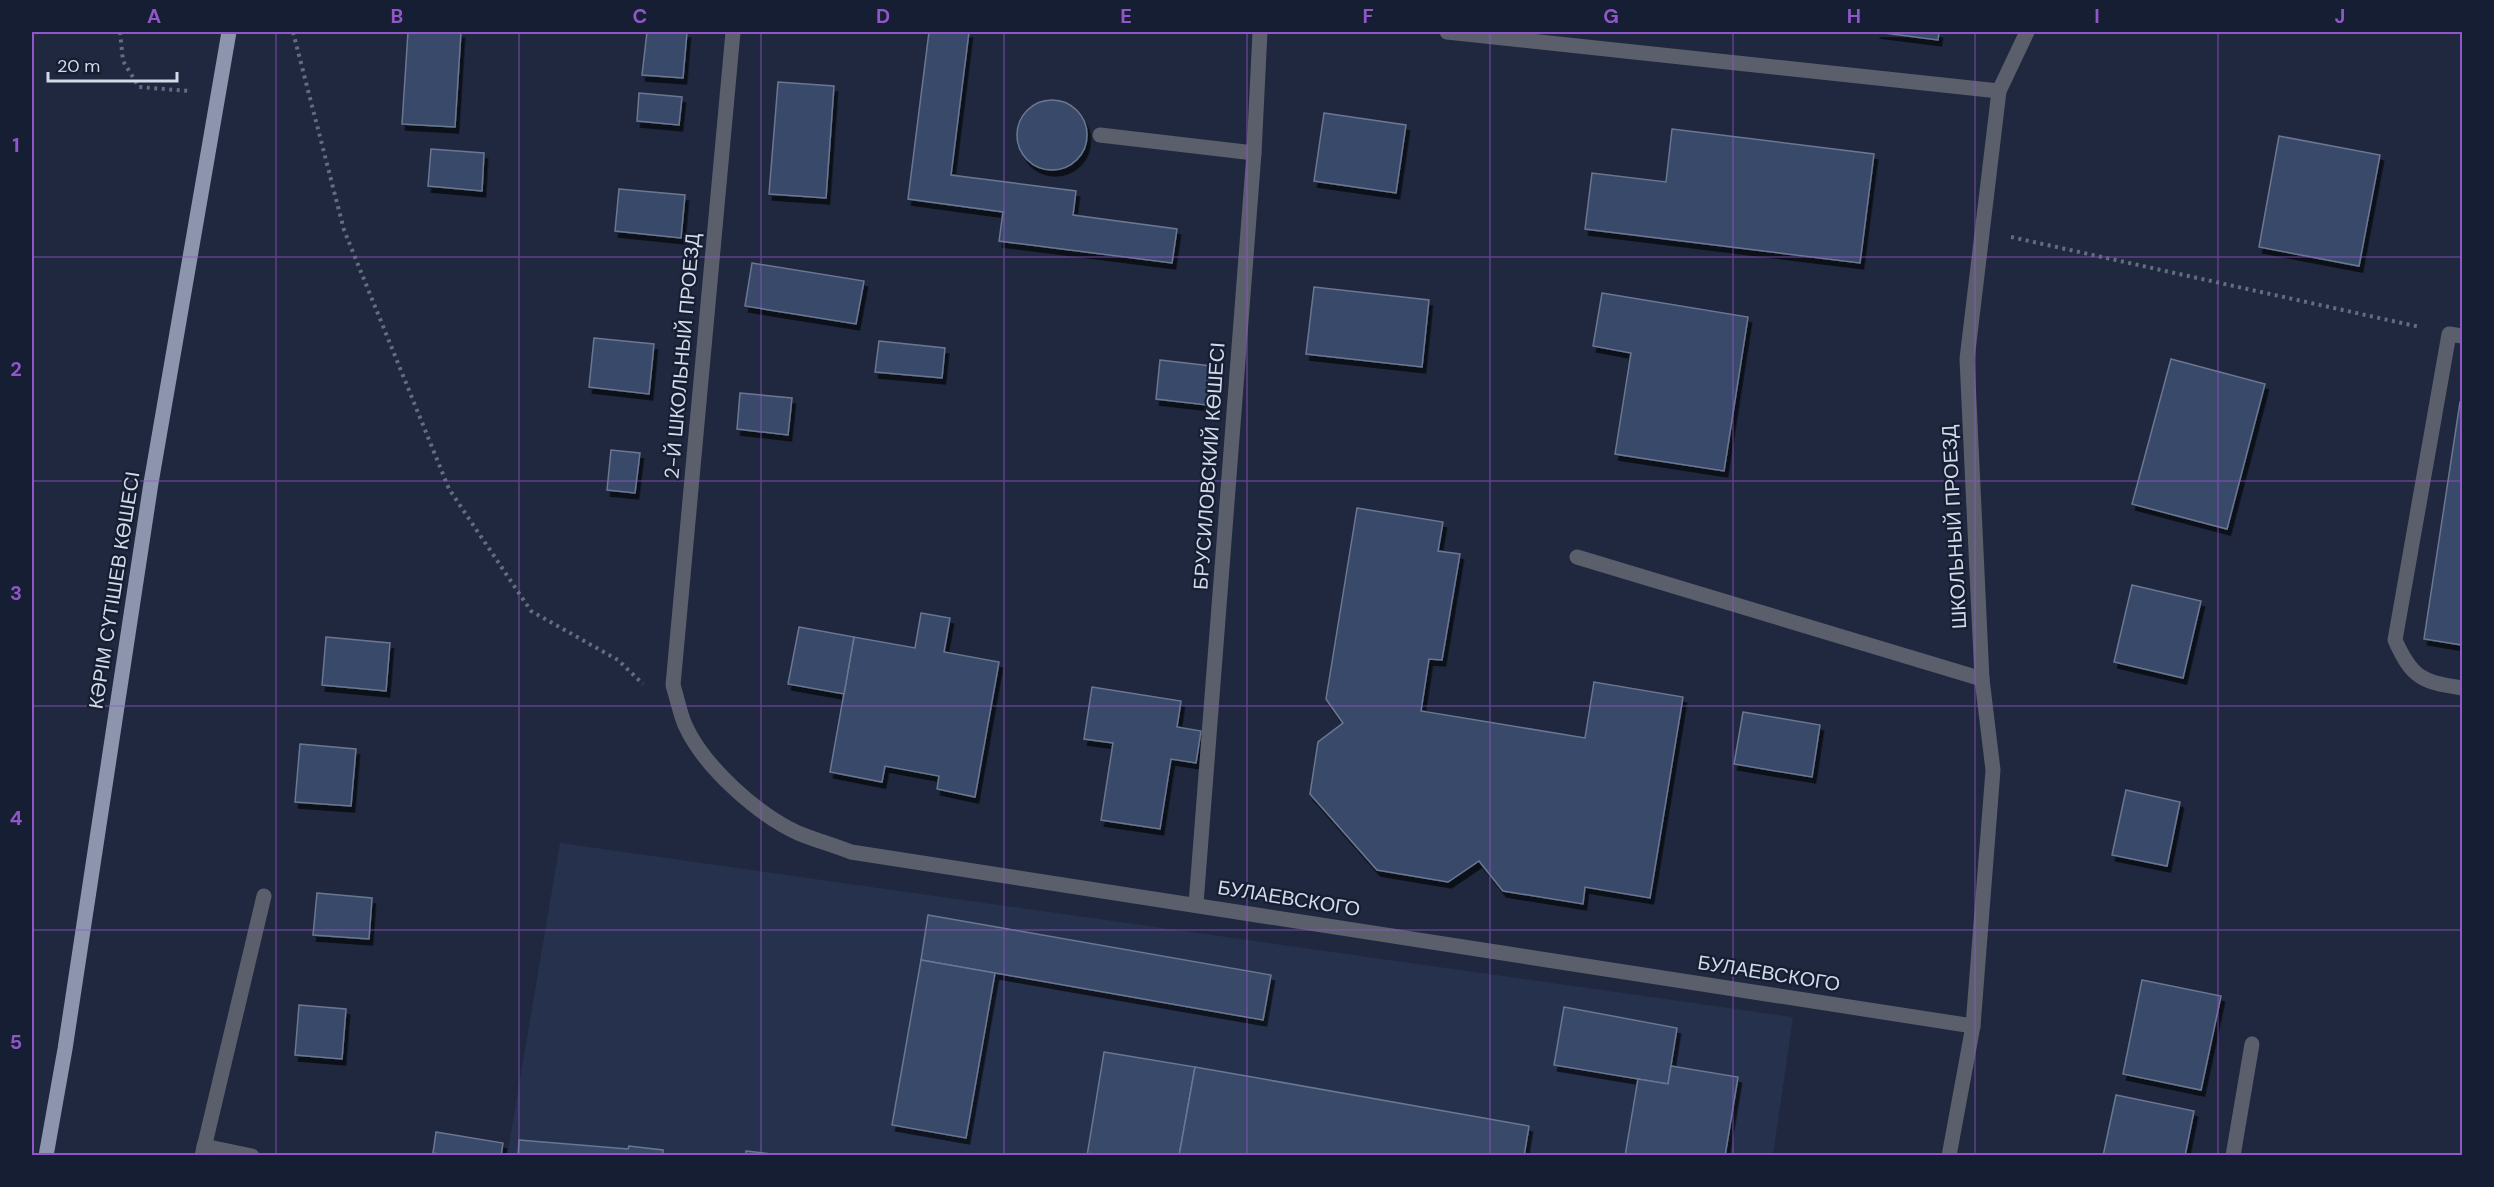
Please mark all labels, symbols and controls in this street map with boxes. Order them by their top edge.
text: A [147,3,161,29]
text: B [391,3,403,29]
text: C [633,3,647,29]
text: D [876,3,890,29]
text: E [1120,3,1132,29]
text: F [1362,3,1374,29]
text: G [1603,3,1619,29]
text: H [1847,3,1861,29]
text: I [2094,3,2100,29]
text: J [2335,3,2345,29]
scale bar [48,45,177,83]
text: 20 m [57,54,100,78]
text: 1 [12,132,20,158]
street label: 2-Й ШКОЛЬНЫЙ ПРОЕЗД [658,232,706,480]
street label: БРУСИЛОВСКИЙ КӨШЕСІ [1187,341,1231,591]
text: 2 [10,356,22,382]
street label: ШКОЛЬНЫЙ ПРОЕЗД [1936,424,1972,630]
street label: КӘРІМ СҮТІШЕВ КӨШЕСІ [82,469,146,711]
text: 3 [10,580,22,606]
text: 4 [10,805,23,831]
street label: БУЛАЕВСКОГО [1216,874,1362,922]
street label: БУЛАЕВСКОГО [1696,949,1842,997]
text: 5 [10,1029,22,1055]

